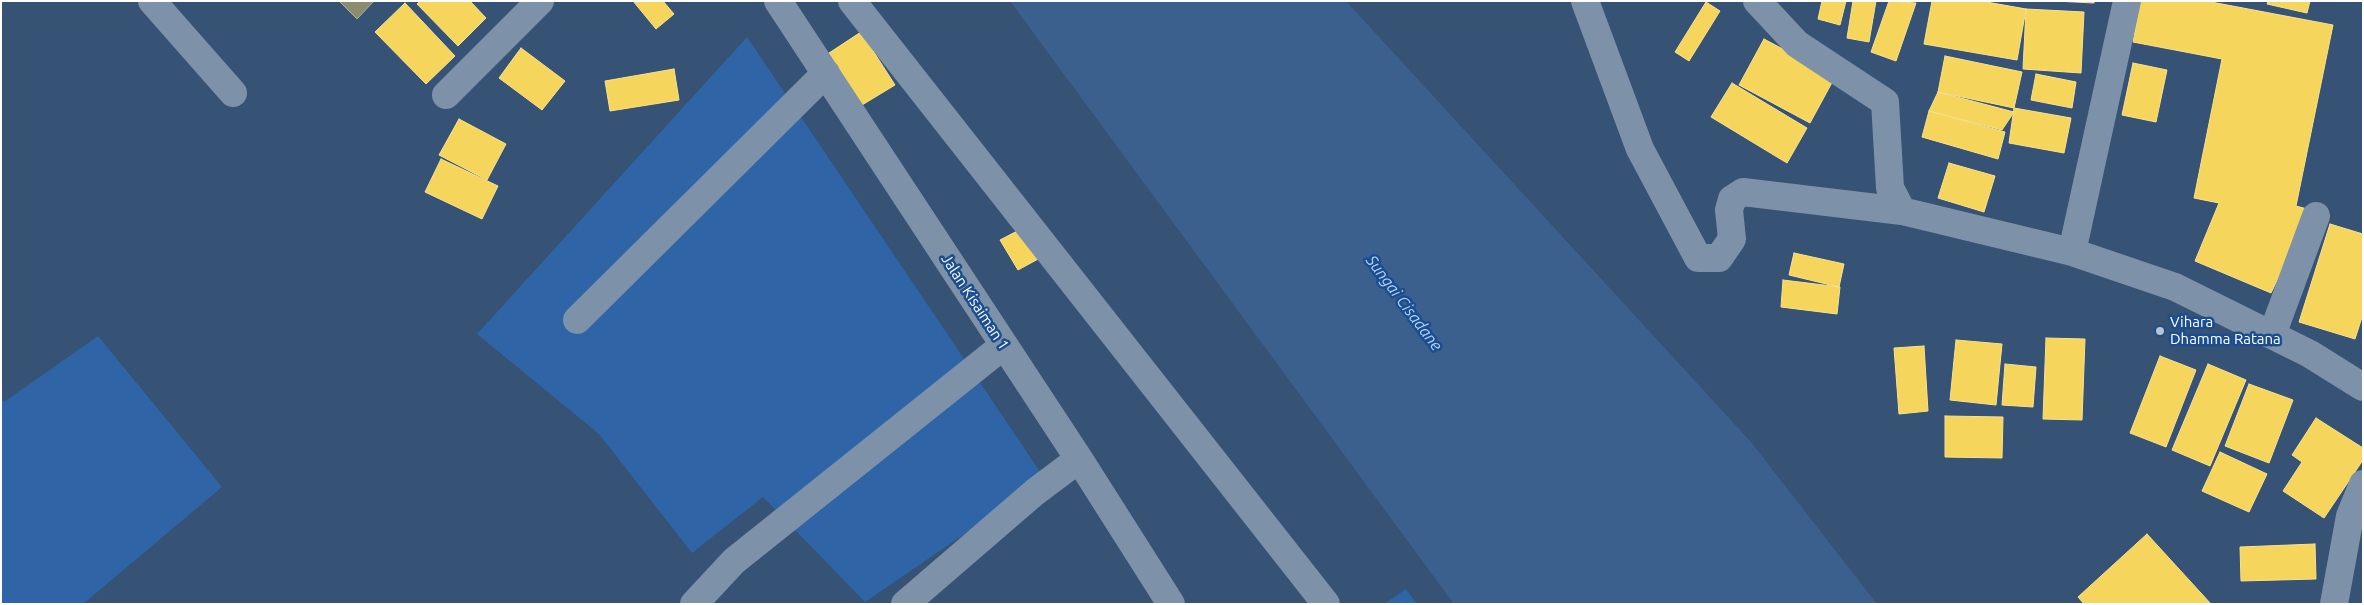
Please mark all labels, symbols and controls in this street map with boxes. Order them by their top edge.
street label: Jalan Kisaiman 1 [937,251,1013,353]
water label: Sungai Cisadane [1362,251,1446,355]
place label: Vihara Dhamma Ratana [2170,313,2281,348]
marker: Vihara Dhamma Ratana [2154,325,2166,337]

